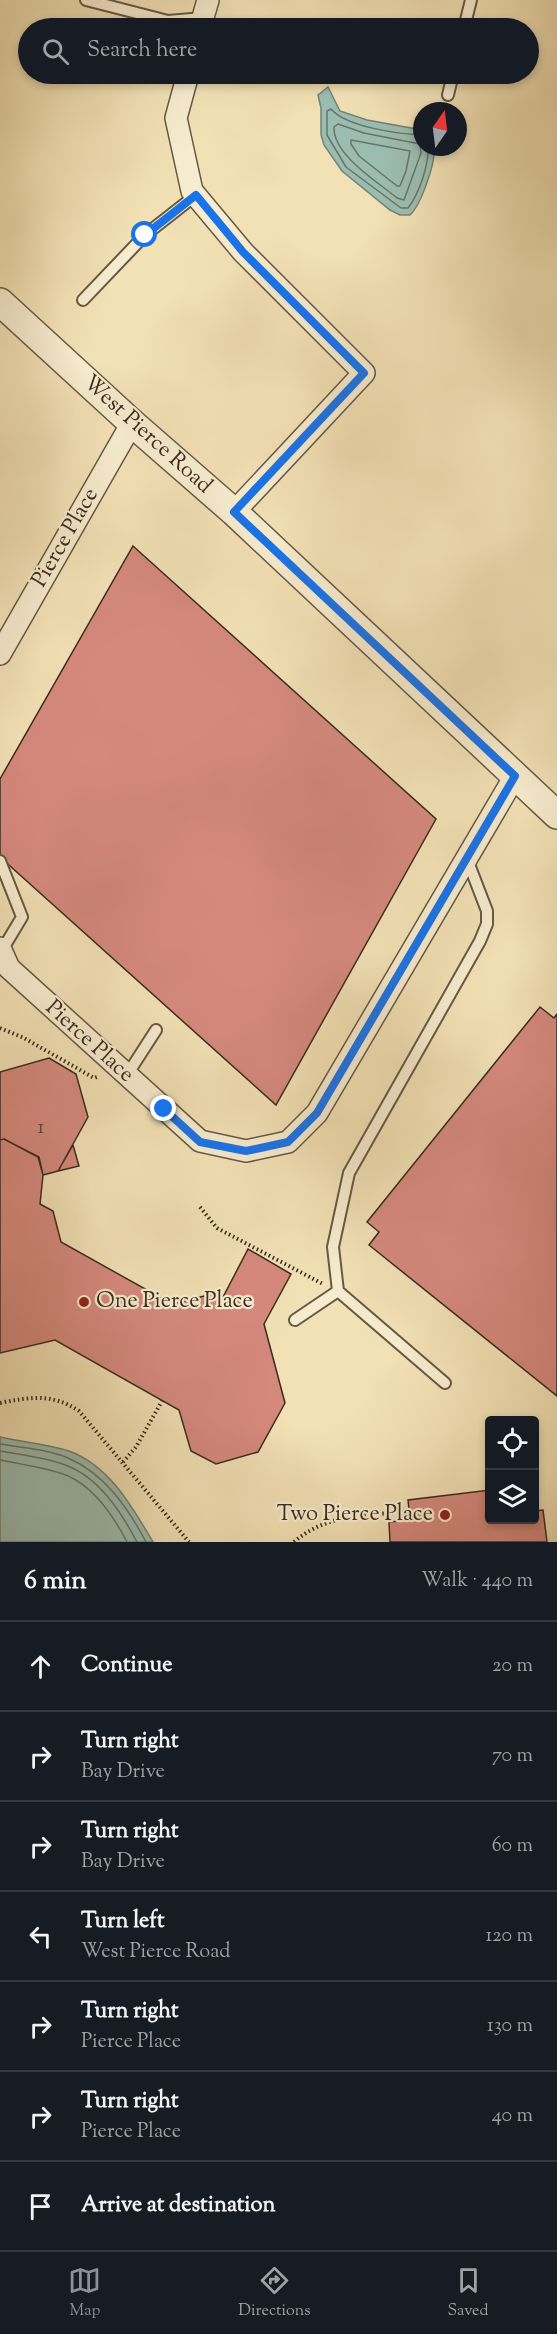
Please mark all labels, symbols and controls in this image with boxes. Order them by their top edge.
search box [18,18,539,84]
icon: search [39,35,72,68]
text: Search here [87,35,197,67]
north arrow [413,102,467,156]
route start [131,221,157,247]
street label: West Pierce Road [75,368,219,502]
street label: Pierce Place [25,482,107,594]
street label: Pierce Place [37,993,141,1091]
route end [150,1095,176,1121]
house number: 1 [38,1114,45,1143]
place label: One Pierce Place [96,1286,253,1318]
marker: One Pierce Place [77,1295,91,1309]
map controls [485,1416,539,1524]
button: locate [485,1416,539,1470]
button: layers [485,1470,539,1524]
place label: Two Pierce Place [277,1499,433,1531]
marker: Two Pierce Place [438,1508,452,1522]
text: 6 min [24,1563,87,1600]
text: Walk · 440 m [421,1567,533,1596]
icon: ahead [24,1650,57,1683]
text: Continue [81,1650,172,1682]
text: 20 m [492,1652,533,1681]
text: Turn right [81,1726,178,1758]
icon: right [24,1740,57,1773]
text: 70 m [492,1742,533,1771]
text: Bay Drive [81,1758,165,1787]
text: Turn right [81,1816,178,1848]
icon: right [24,1830,57,1863]
text: 60 m [492,1832,533,1861]
text: Bay Drive [81,1848,165,1877]
text: Turn left [81,1906,164,1938]
icon: left [24,1920,57,1953]
text: 120 m [485,1922,533,1951]
text: West Pierce Road [81,1938,231,1967]
text: Turn right [81,1996,178,2028]
icon: right [24,2010,57,2043]
text: 130 m [487,2012,533,2041]
text: Pierce Place [81,2028,181,2057]
text: Turn right [81,2086,178,2118]
icon: right [24,2100,57,2133]
text: 40 m [492,2102,533,2131]
text: Pierce Place [81,2118,181,2147]
icon: arrive [24,2190,57,2223]
text: Arrive at destination [81,2190,276,2222]
tab: Map [68,2264,101,2323]
tab: Directions [238,2264,311,2323]
tab: Saved [447,2264,489,2323]

